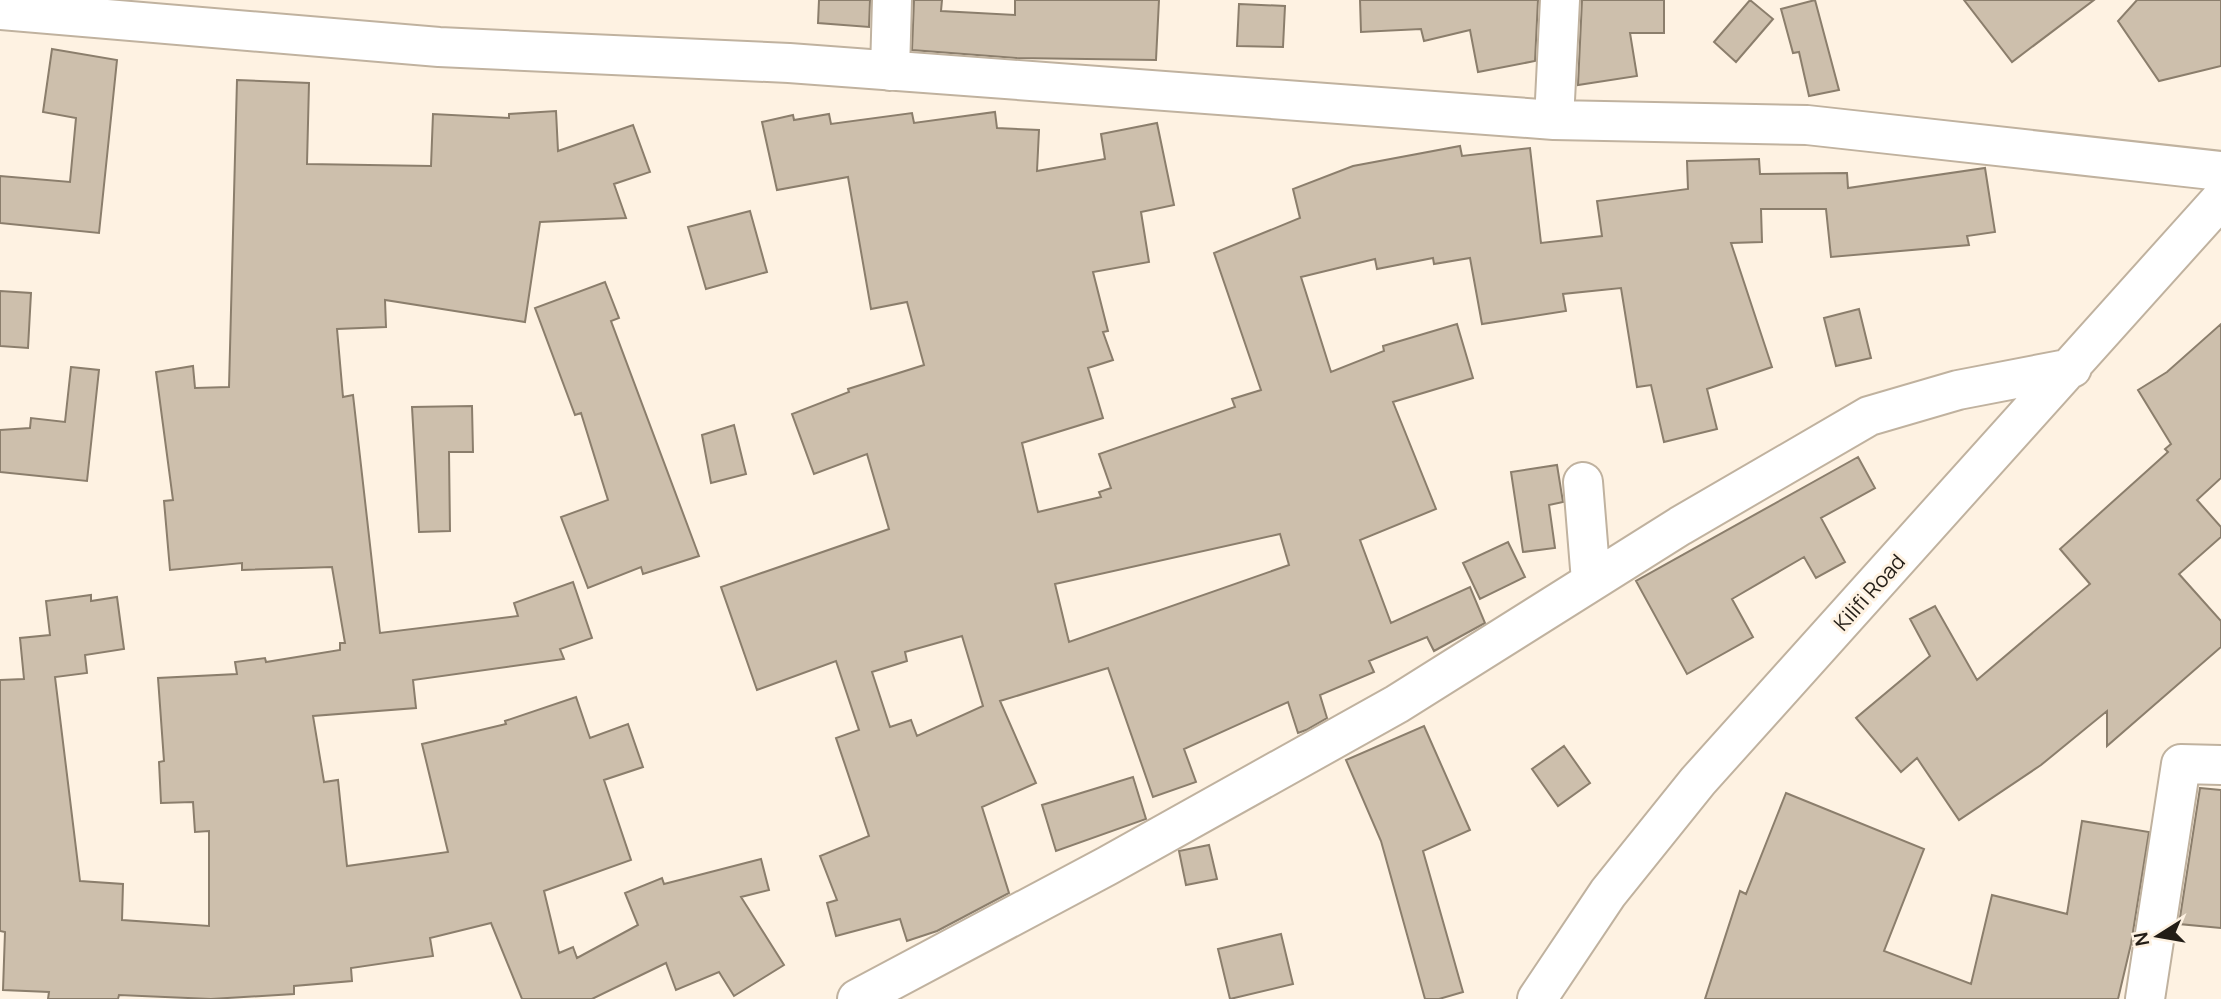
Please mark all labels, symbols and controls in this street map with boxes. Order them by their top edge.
street label: Kilifi Road [1827,548,1911,636]
north arrow [2123,901,2193,971]
text: N [2127,930,2155,948]

